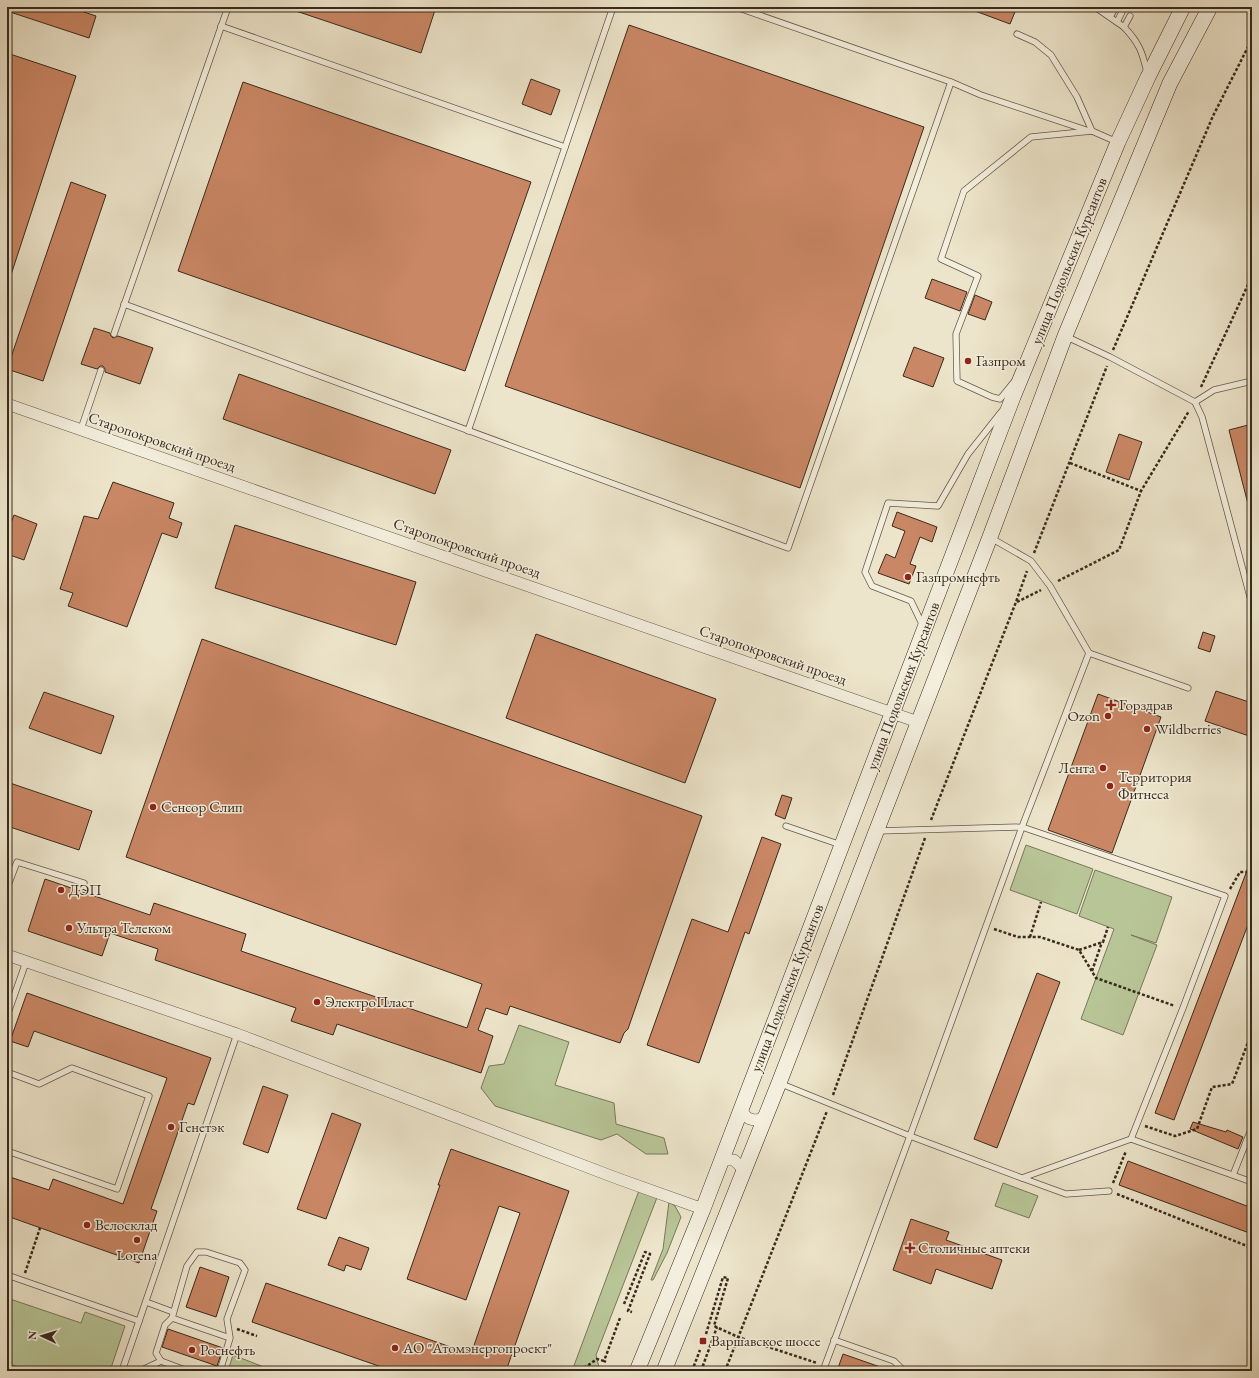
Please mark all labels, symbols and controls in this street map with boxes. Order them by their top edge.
street label: улица Подольских Курсантов [1026,175,1111,347]
place label: Газпром [976,351,1026,370]
marker: Газпром [963,356,973,366]
street label: Старопокровский проезд [86,407,238,476]
street label: Старопокровский проезд [391,513,543,582]
place label: Газпромнефть [916,567,1000,586]
marker: Газпромнефть [903,572,913,582]
street label: улица Подольских Курсантов [862,599,943,772]
street label: Старопокровский проезд [697,620,849,689]
place label: Горздрав [1119,695,1173,714]
marker: Горздрав [1106,700,1116,710]
place label: Ozon [1068,706,1100,725]
marker: Ozon [1103,711,1113,721]
place label: Wildberries [1155,719,1221,738]
marker: Wildberries [1142,724,1152,734]
place label: Лента [1059,758,1095,777]
marker: Лента [1098,763,1108,773]
place label: Территория Фитнеса [1118,767,1192,803]
marker: Территория Фитнеса [1105,781,1115,791]
place label: Сенсор Слип [161,797,243,816]
marker: Сенсор Слип [148,802,158,812]
place label: ДЭП [69,880,102,899]
marker: ДЭП [56,885,66,895]
street label: улица Подольских Курсантов [746,901,827,1074]
place label: Ультра Телеком [76,918,172,937]
marker: Ультра Телеком [64,923,74,933]
place label: ЭлектроПласт [325,992,414,1011]
marker: ЭлектроПласт [312,997,322,1007]
place label: Генетэк [179,1117,224,1136]
marker: Генетэк [166,1122,176,1132]
place label: Велосклад [95,1215,158,1234]
marker: Велосклад [82,1220,92,1230]
marker: Lorena [132,1235,142,1245]
place label: Столичные аптеки [918,1238,1030,1257]
marker: Столичные аптеки [905,1243,915,1253]
place label: Lorena [117,1245,157,1264]
north arrow [22,1316,62,1356]
text: N [25,1330,39,1340]
place label: Варшавское шоссе [711,1331,821,1350]
marker: Варшавское шоссе [698,1336,708,1346]
place label: АО "Атомэнергопроект" [402,1338,552,1357]
place label: Роснефть [200,1340,255,1359]
marker: АО "Атомэнергопроект" [390,1343,400,1353]
marker: Роснефть [187,1345,197,1355]

